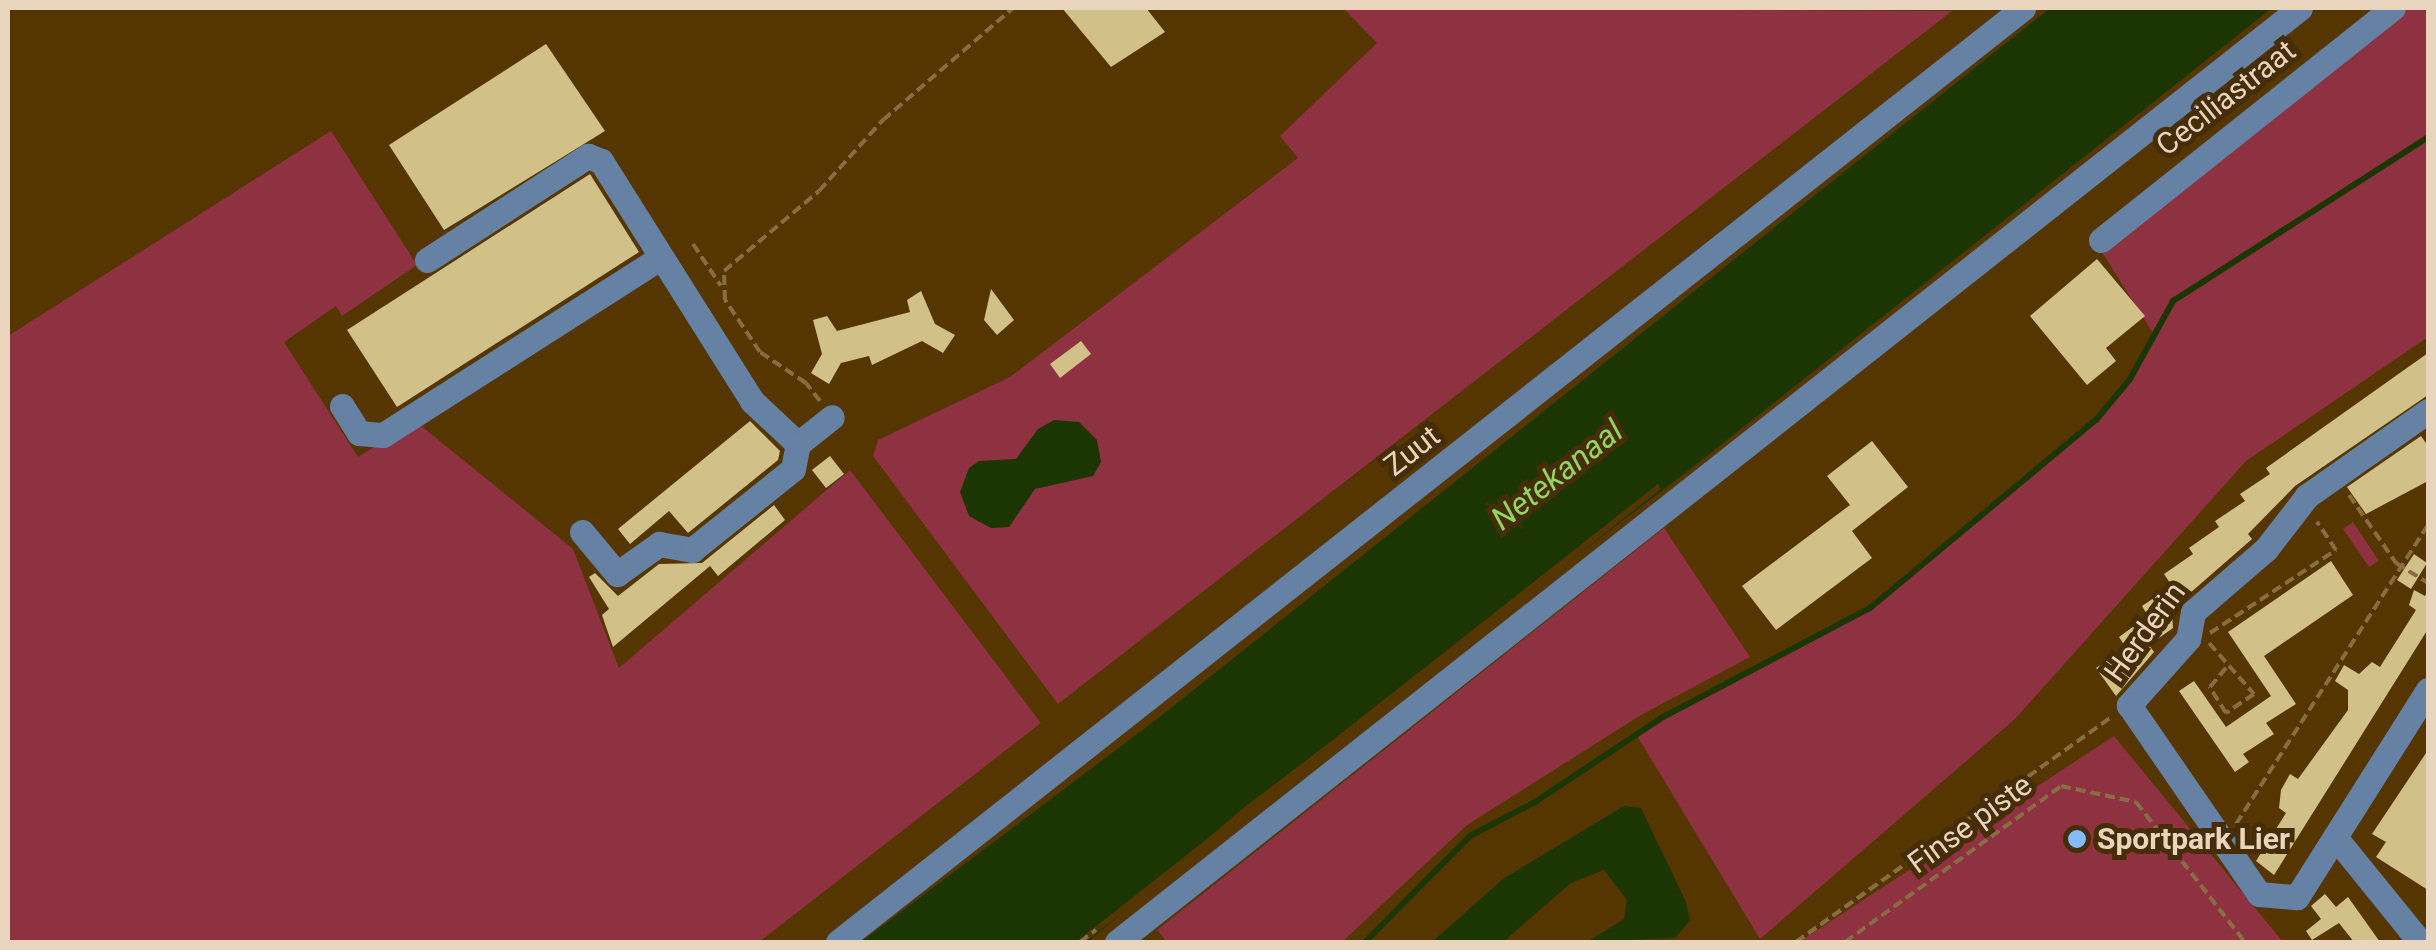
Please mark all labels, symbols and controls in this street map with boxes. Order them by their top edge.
street label: Ceciliastraat [2149,33,2303,163]
water label: Netekanaal [1484,412,1630,538]
street label: Zuut [1377,418,1447,484]
street label: Herderin [2097,575,2193,689]
street label: Finse piste [1901,767,2039,881]
place label: Sportpark Lier [2097,821,2290,857]
marker: Sportpark Lier [2066,828,2088,850]

